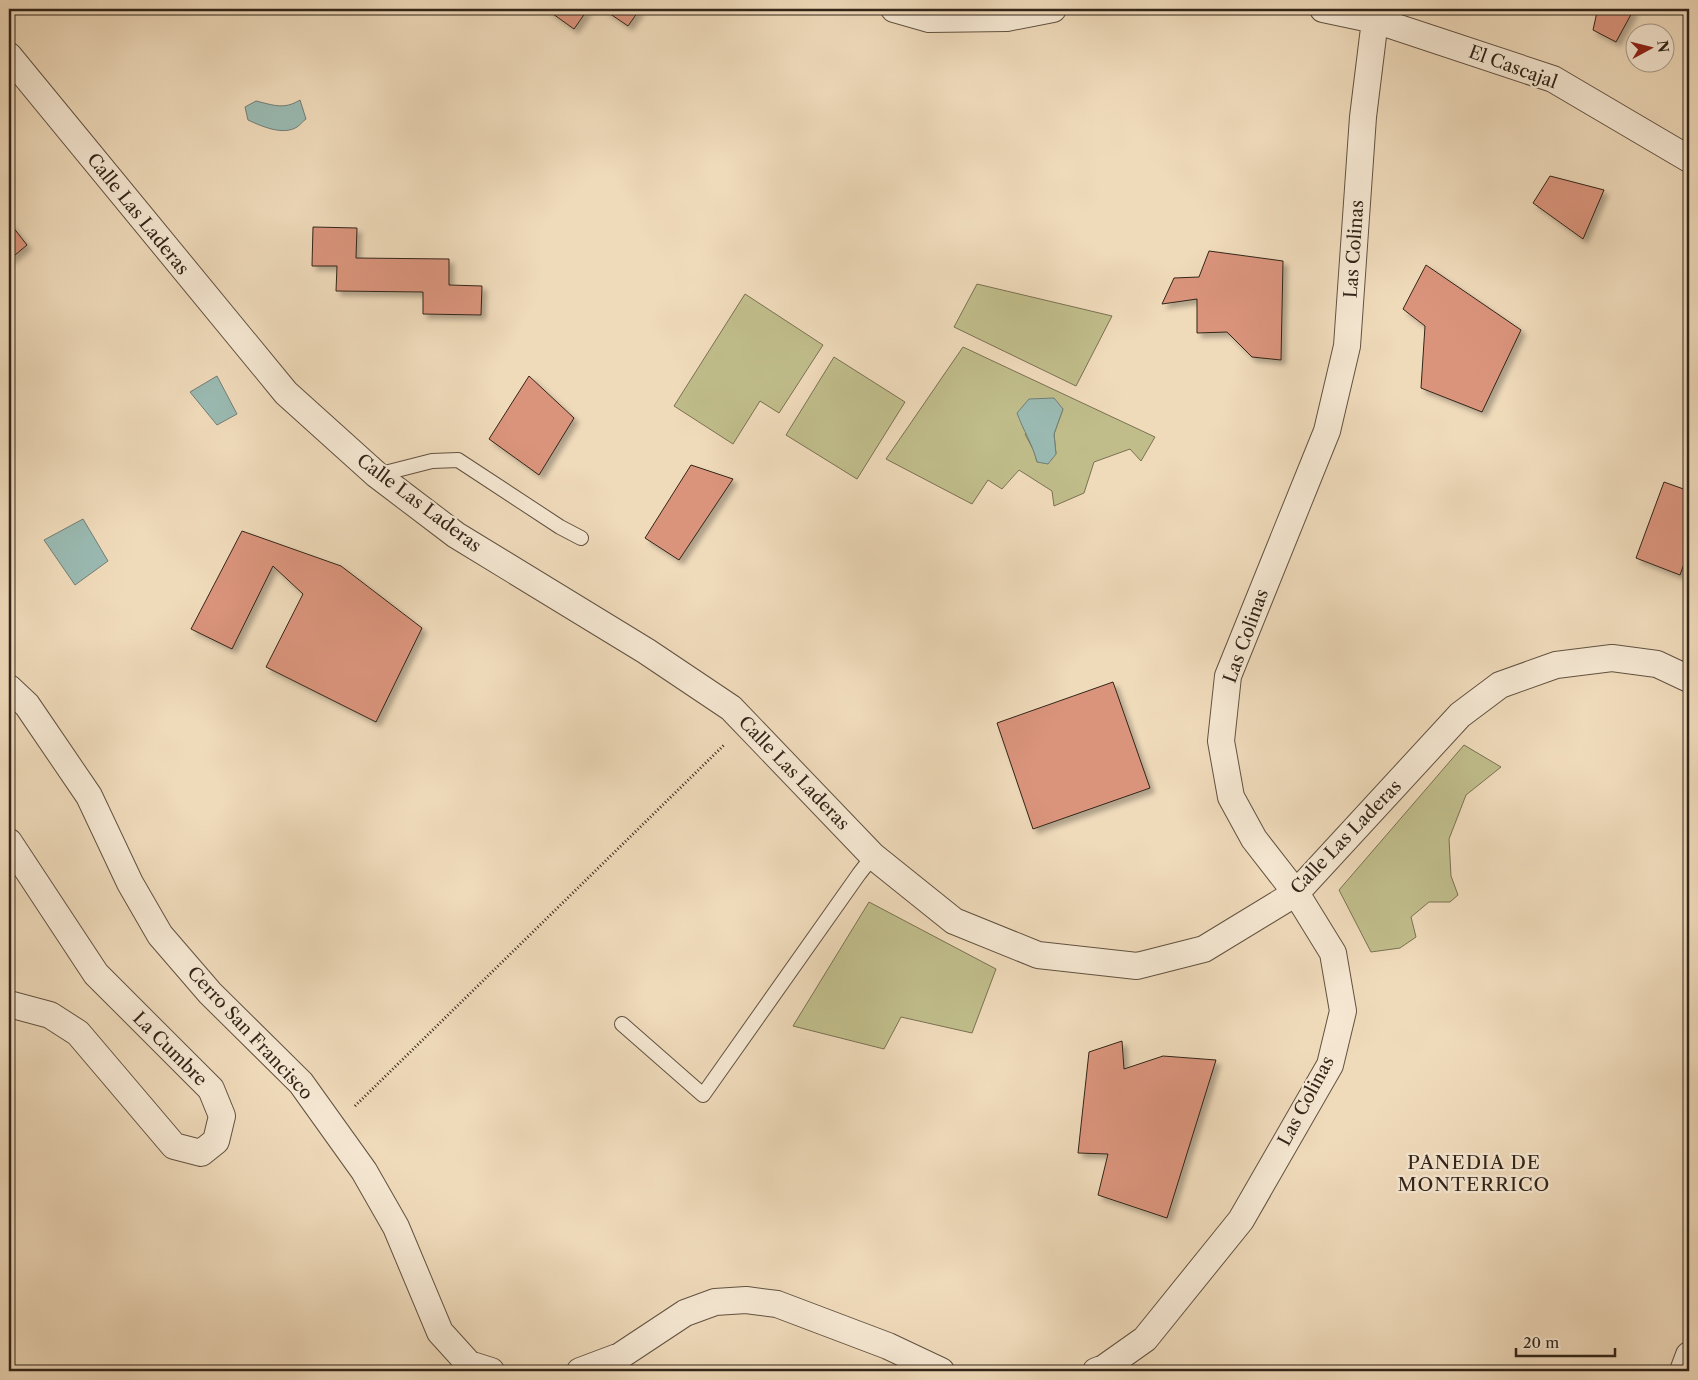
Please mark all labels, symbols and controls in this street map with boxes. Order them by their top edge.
north arrow [1626,22,1676,72]
text: N [1653,39,1673,54]
street label: El Cascajal [1466,41,1560,93]
street label: Calle Las Laderas [82,149,194,279]
street label: Las Colinas [1340,199,1368,299]
street label: Calle Las Laderas [352,449,486,557]
street label: Las Colinas [1219,586,1273,686]
street label: Calle Las Laderas [734,711,854,835]
street label: Calle Las Laderas [1286,775,1406,899]
street label: Cerro San Francisco [183,962,317,1104]
street label: La Cumbre [128,1007,212,1091]
street label: Las Colinas [1273,1052,1339,1150]
district label: PANEDIA DE MONTERRICO [1398,1151,1550,1196]
scale bar [1516,1325,1614,1357]
text: 20 m [1523,1333,1559,1352]

